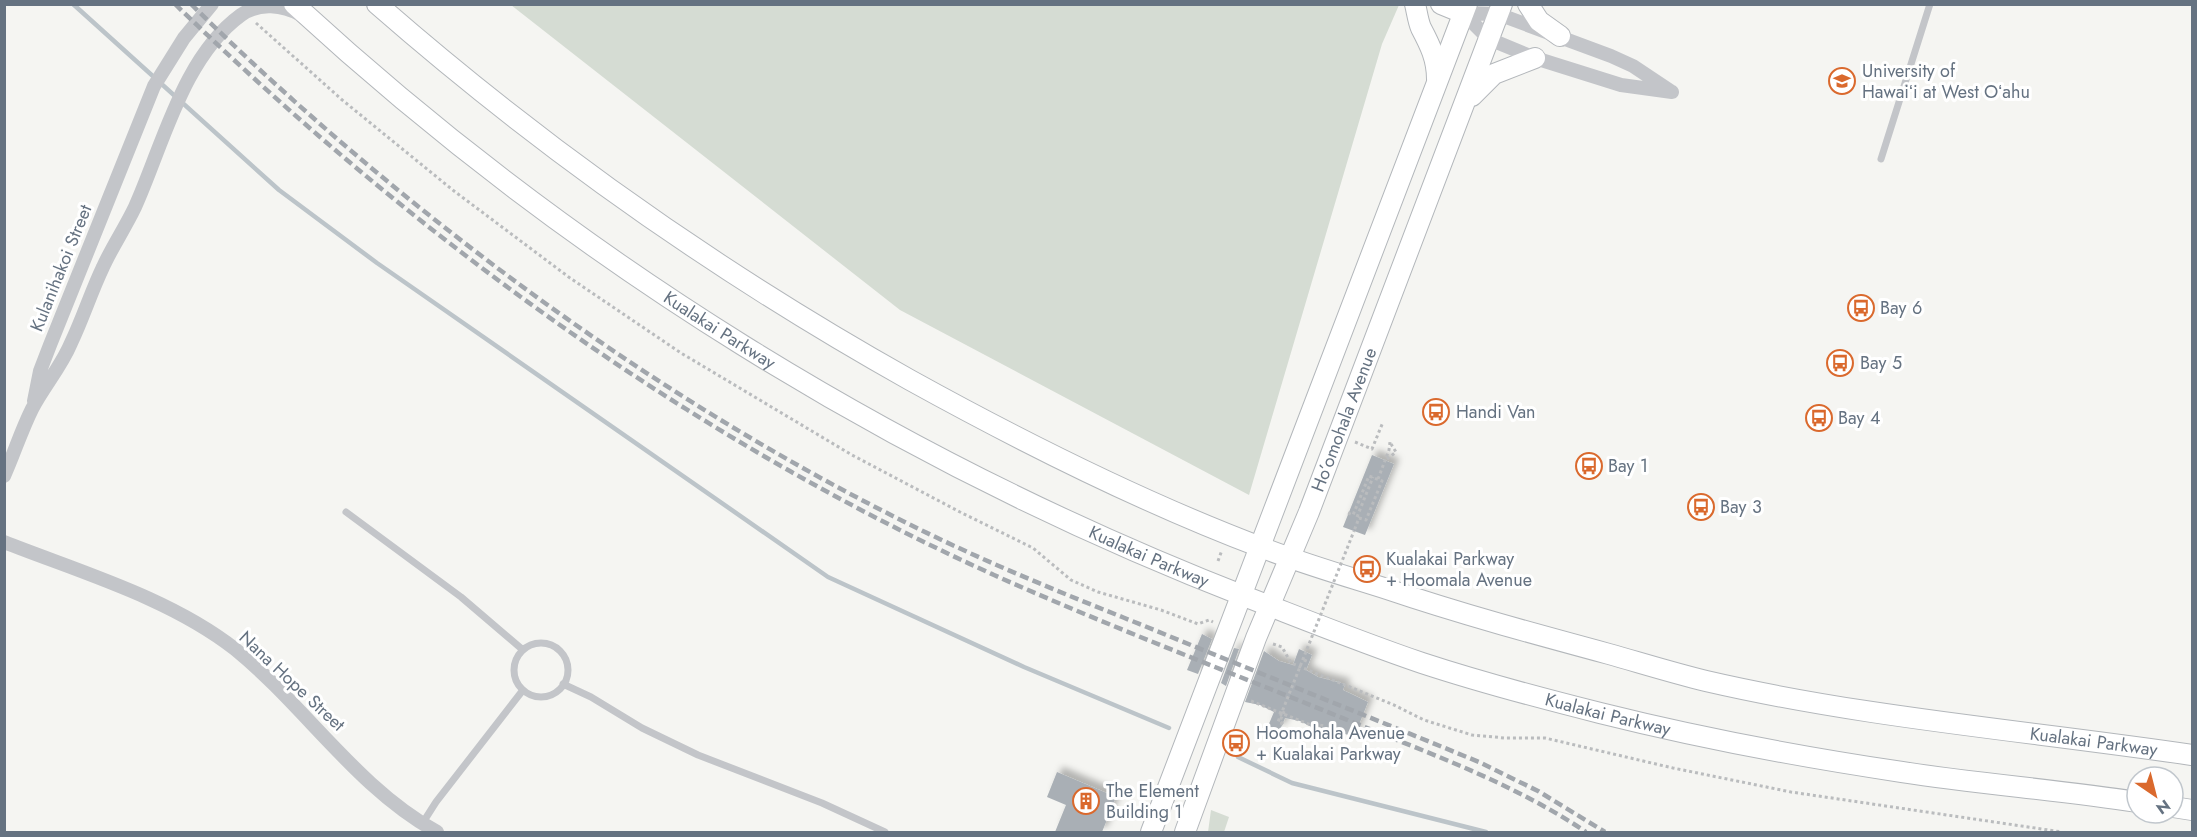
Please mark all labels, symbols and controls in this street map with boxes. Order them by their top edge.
place label: University of Hawaiʻi at West Oʻahu [1862,58,2030,105]
school or university icon: University of Hawaiʻi at West Oʻahu [1827,66,1857,96]
street label: Kulanihakoi Street [24,200,99,335]
street label: Kualakai Parkway [658,285,781,376]
bus stop icon: Bay 6 [1846,293,1876,323]
place label: Bay 6 [1880,295,1922,321]
street label: Ho’omohala Avenue [1305,344,1383,496]
bus stop icon: Bay 5 [1825,348,1855,378]
place label: Bay 5 [1860,350,1902,376]
bus stop icon: Handi Van [1421,397,1451,427]
place label: Handi Van [1456,399,1536,425]
bus stop icon: Bay 4 [1804,403,1834,433]
place label: Bay 4 [1838,405,1880,431]
bus stop icon: Bay 1 [1574,451,1604,481]
place label: Bay 1 [1608,453,1648,479]
bus stop icon: Bay 3 [1686,492,1716,522]
place label: Bay 3 [1720,494,1762,520]
street label: Kualakai Parkway [1085,519,1213,594]
place label: Kualakai Parkway + Hoomala Avenue [1386,546,1532,593]
bus stop icon: Kualakai Parkway + Hoomala Avenue [1352,554,1382,584]
street label: Nana Hope Street [233,625,351,738]
street label: Kualakai Parkway [1542,686,1673,742]
place label: Hoomohala Avenue + Kualakai Parkway [1256,720,1405,767]
street label: Kualakai Parkway [2028,721,2159,763]
bus stop icon: Hoomohala Avenue + Kualakai Parkway [1221,728,1251,758]
north arrow [2125,765,2185,825]
place label: The Element Building 1 [1106,778,1200,825]
building icon: The Element Building 1 [1071,786,1101,816]
text: N [2152,794,2175,820]

